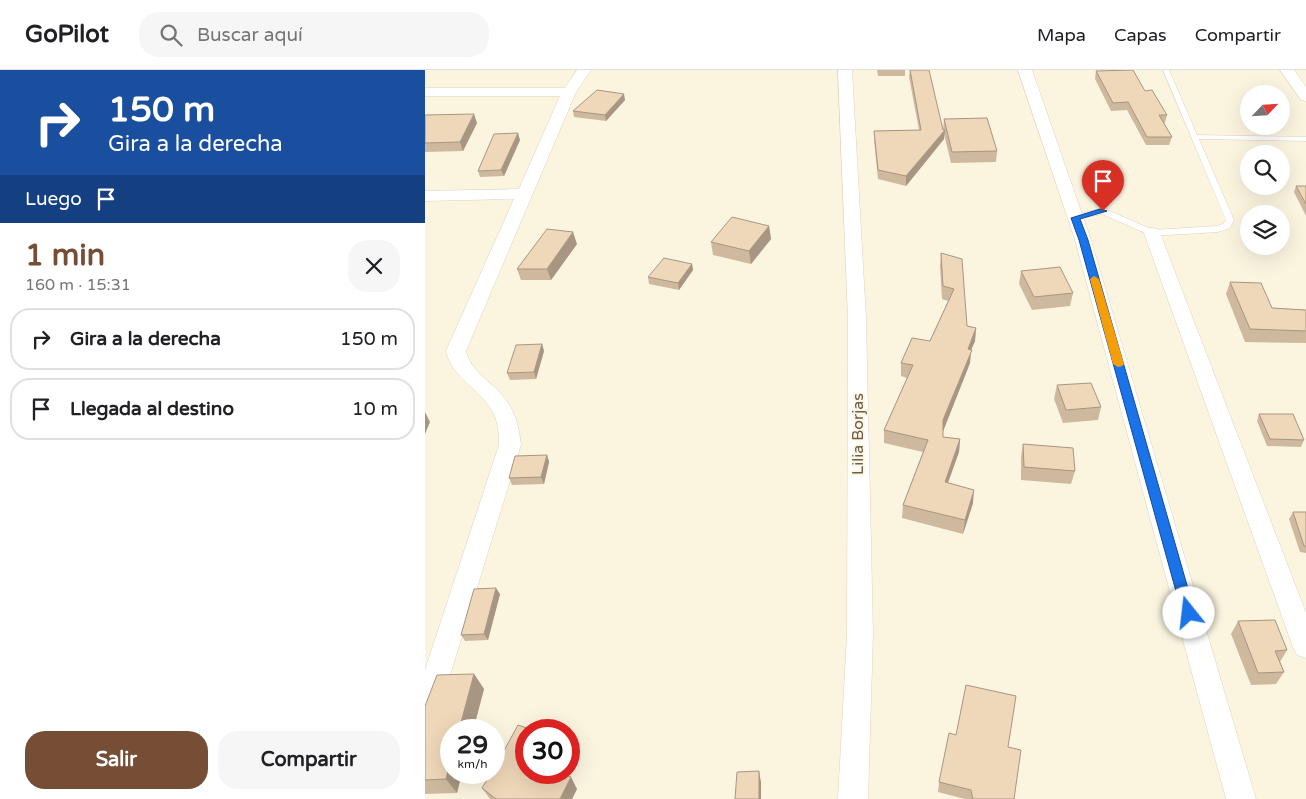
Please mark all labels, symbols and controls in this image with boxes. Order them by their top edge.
search box [139,12,489,57]
text: GoPilot [25,20,109,49]
icon: search [157,21,185,49]
text: Buscar aquí [197,24,303,46]
text: Mapa [1037,24,1086,46]
text: Capas [1114,24,1167,46]
text: Compartir [1195,24,1281,46]
north arrow [1240,85,1290,135]
map controls [1240,85,1290,255]
text: 150 m [108,89,215,131]
icon: right [25,90,90,155]
text: Gira a la derecha [108,131,283,157]
button: search [1240,145,1290,195]
pin [1082,160,1124,211]
icon: arrive [1089,167,1117,195]
icon: arrive [92,185,120,213]
text: Luego [25,188,82,210]
button: layers [1240,205,1290,255]
text: 1 min [25,237,105,274]
button: close [348,240,400,292]
text: 160 m · 15:31 [25,275,131,295]
icon: right [27,325,55,353]
text: Gira a la derecha [70,328,221,350]
text: 150 m [340,328,398,350]
street label: Lilia Borjas [848,393,868,475]
icon: arrive [27,395,55,423]
text: Llegada al destino [70,398,234,420]
text: 10 m [352,398,398,420]
position arrow [1162,586,1214,638]
speed limit sign: 30 [515,719,580,784]
text: 29 [457,730,488,760]
button: Salir [25,731,208,789]
button: Compartir [218,731,400,789]
text: km/h [457,757,488,771]

